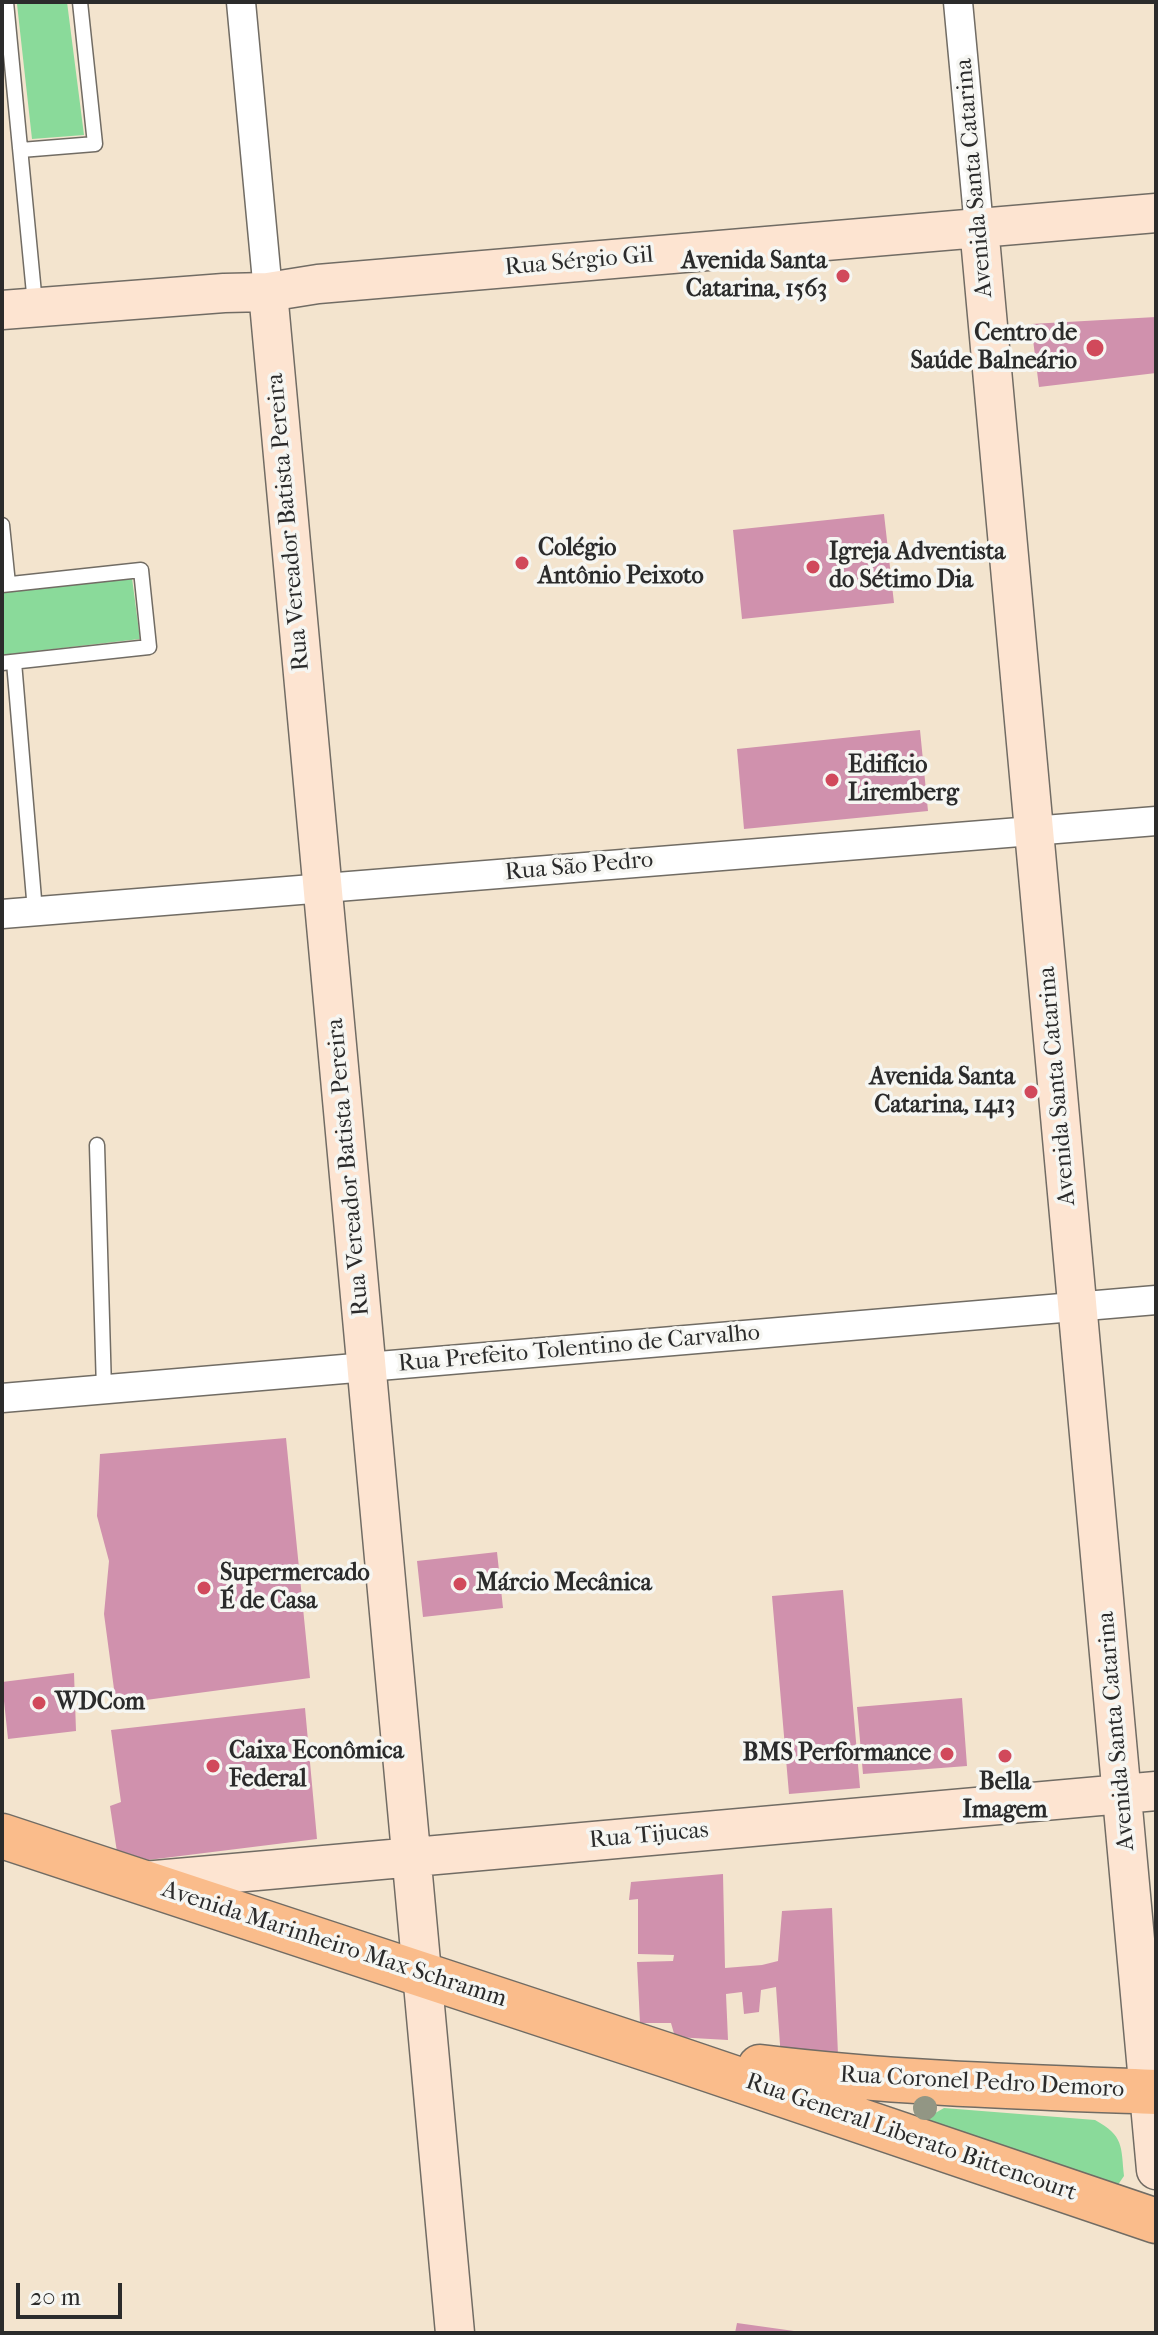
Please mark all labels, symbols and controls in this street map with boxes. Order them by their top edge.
street label: Avenida Santa Catarina [950,57,1000,299]
street label: Rua Sérgio Gil [503,241,655,283]
place label: Avenida Santa Catarina, 1563 [681,248,827,304]
marker: Avenida Santa Catarina, 1563 [834,267,852,285]
place label: Centro de Saúde Balneário [911,320,1077,376]
marker: Centro de Saúde Balneário [1084,337,1106,359]
street label: Rua Vereador Batista Pereira [262,372,316,672]
place label: Colégio Antônio Peixoto [538,535,704,591]
place label: Igreja Adventista do Sétimo Dia [829,539,1005,595]
marker: Colégio Antônio Peixoto [513,554,531,572]
marker: Igreja Adventista do Sétimo Dia [804,558,822,576]
place label: Edifício Liremberg [848,752,959,808]
marker: Edifício Liremberg [823,771,841,789]
street label: Rua São Pedro [504,846,654,888]
street label: Avenida Santa Catarina [1033,965,1083,1207]
street label: Rua Vereador Batista Pereira [322,1017,376,1317]
place label: Avenida Santa Catarina, 1413 [869,1064,1015,1120]
marker: Avenida Santa Catarina, 1413 [1022,1083,1040,1101]
street label: Rua Prefeito Tolentino de Carvalho [397,1319,761,1379]
place label: Supermercado É de Casa [220,1560,370,1616]
place label: Márcio Mecânica [476,1570,652,1598]
marker: Márcio Mecânica [451,1575,469,1593]
marker: Supermercado É de Casa [195,1579,213,1597]
street label: Avenida Santa Catarina [1092,1610,1142,1852]
place label: WDCom [55,1689,145,1717]
marker: WDCom [30,1694,48,1712]
place label: Caixa Econômica Federal [229,1738,404,1794]
place label: BMS Performance [743,1740,931,1768]
marker: BMS Performance [938,1745,956,1763]
marker: Bella Imagem [996,1747,1014,1765]
marker: Caixa Econômica Federal [204,1757,222,1775]
place label: Bella Imagem [962,1769,1048,1825]
street label: Rua Tijucas [588,1816,710,1856]
street label: Avenida Marinheiro Max Schramm [158,1876,510,2014]
street label: Rua Coronel Pedro Demoro [839,2061,1125,2105]
street label: Rua General Liberato Bittencourt [742,2068,1080,2208]
scale bar [20,2267,126,2317]
text: 20 m [30,2283,81,2311]

